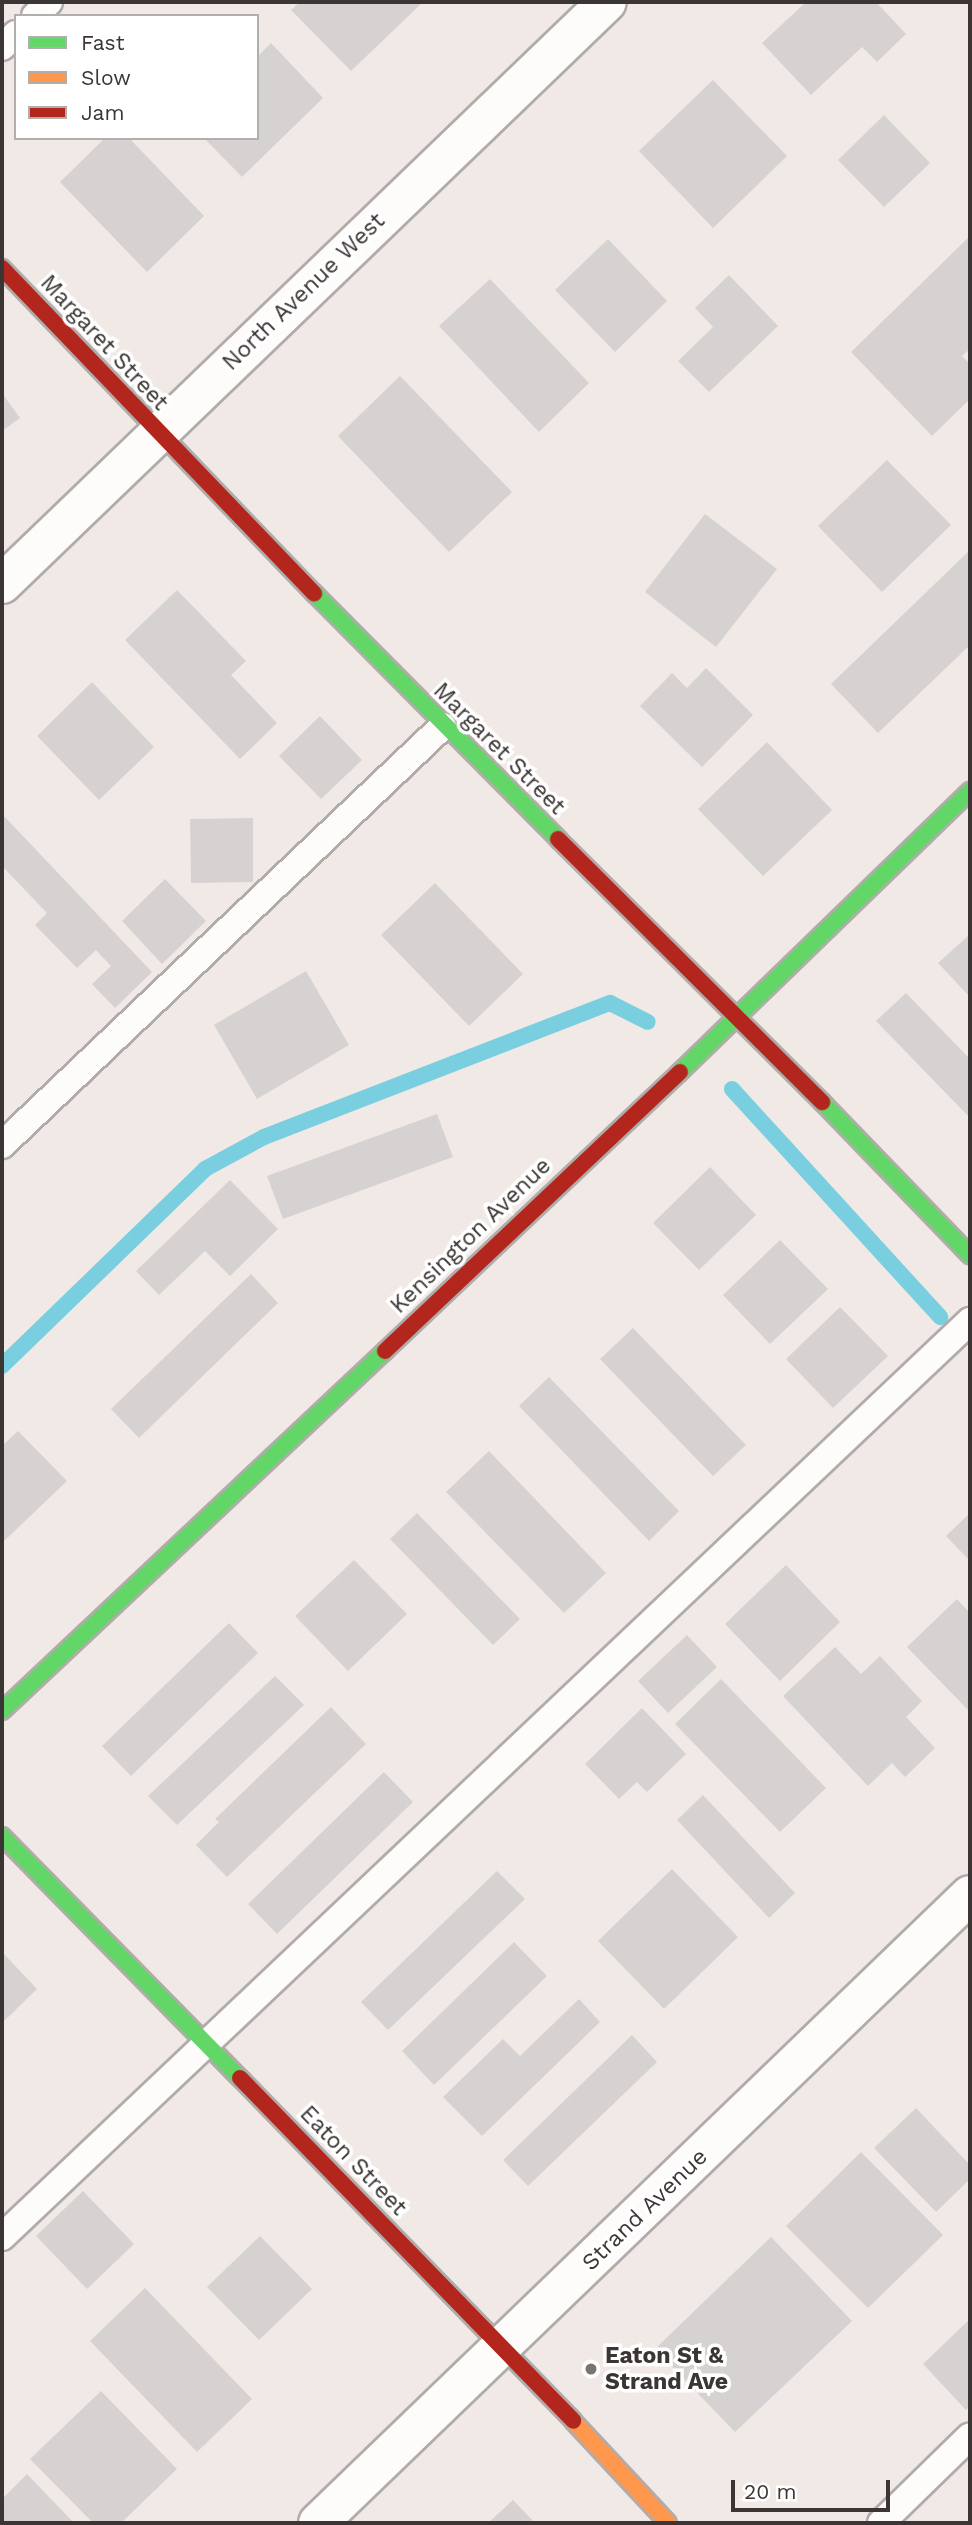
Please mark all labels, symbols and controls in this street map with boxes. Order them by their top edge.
legend [14,14,259,140]
text: Fast [81,30,125,55]
text: Slow [81,65,131,90]
text: Jam [81,100,124,125]
street label: North Avenue West [217,207,391,377]
street label: Margaret Street [34,270,174,416]
street label: Margaret Street [427,677,571,821]
street label: Kensington Avenue [385,1152,557,1320]
street label: Eaton Street [294,2100,412,2222]
street label: Strand Avenue [576,2143,714,2277]
place label: Eaton St & Strand Ave [605,2342,729,2396]
marker: Eaton St & Strand Ave [583,2361,599,2377]
scale bar [734,2466,893,2510]
text: 20 m [744,2479,796,2504]

